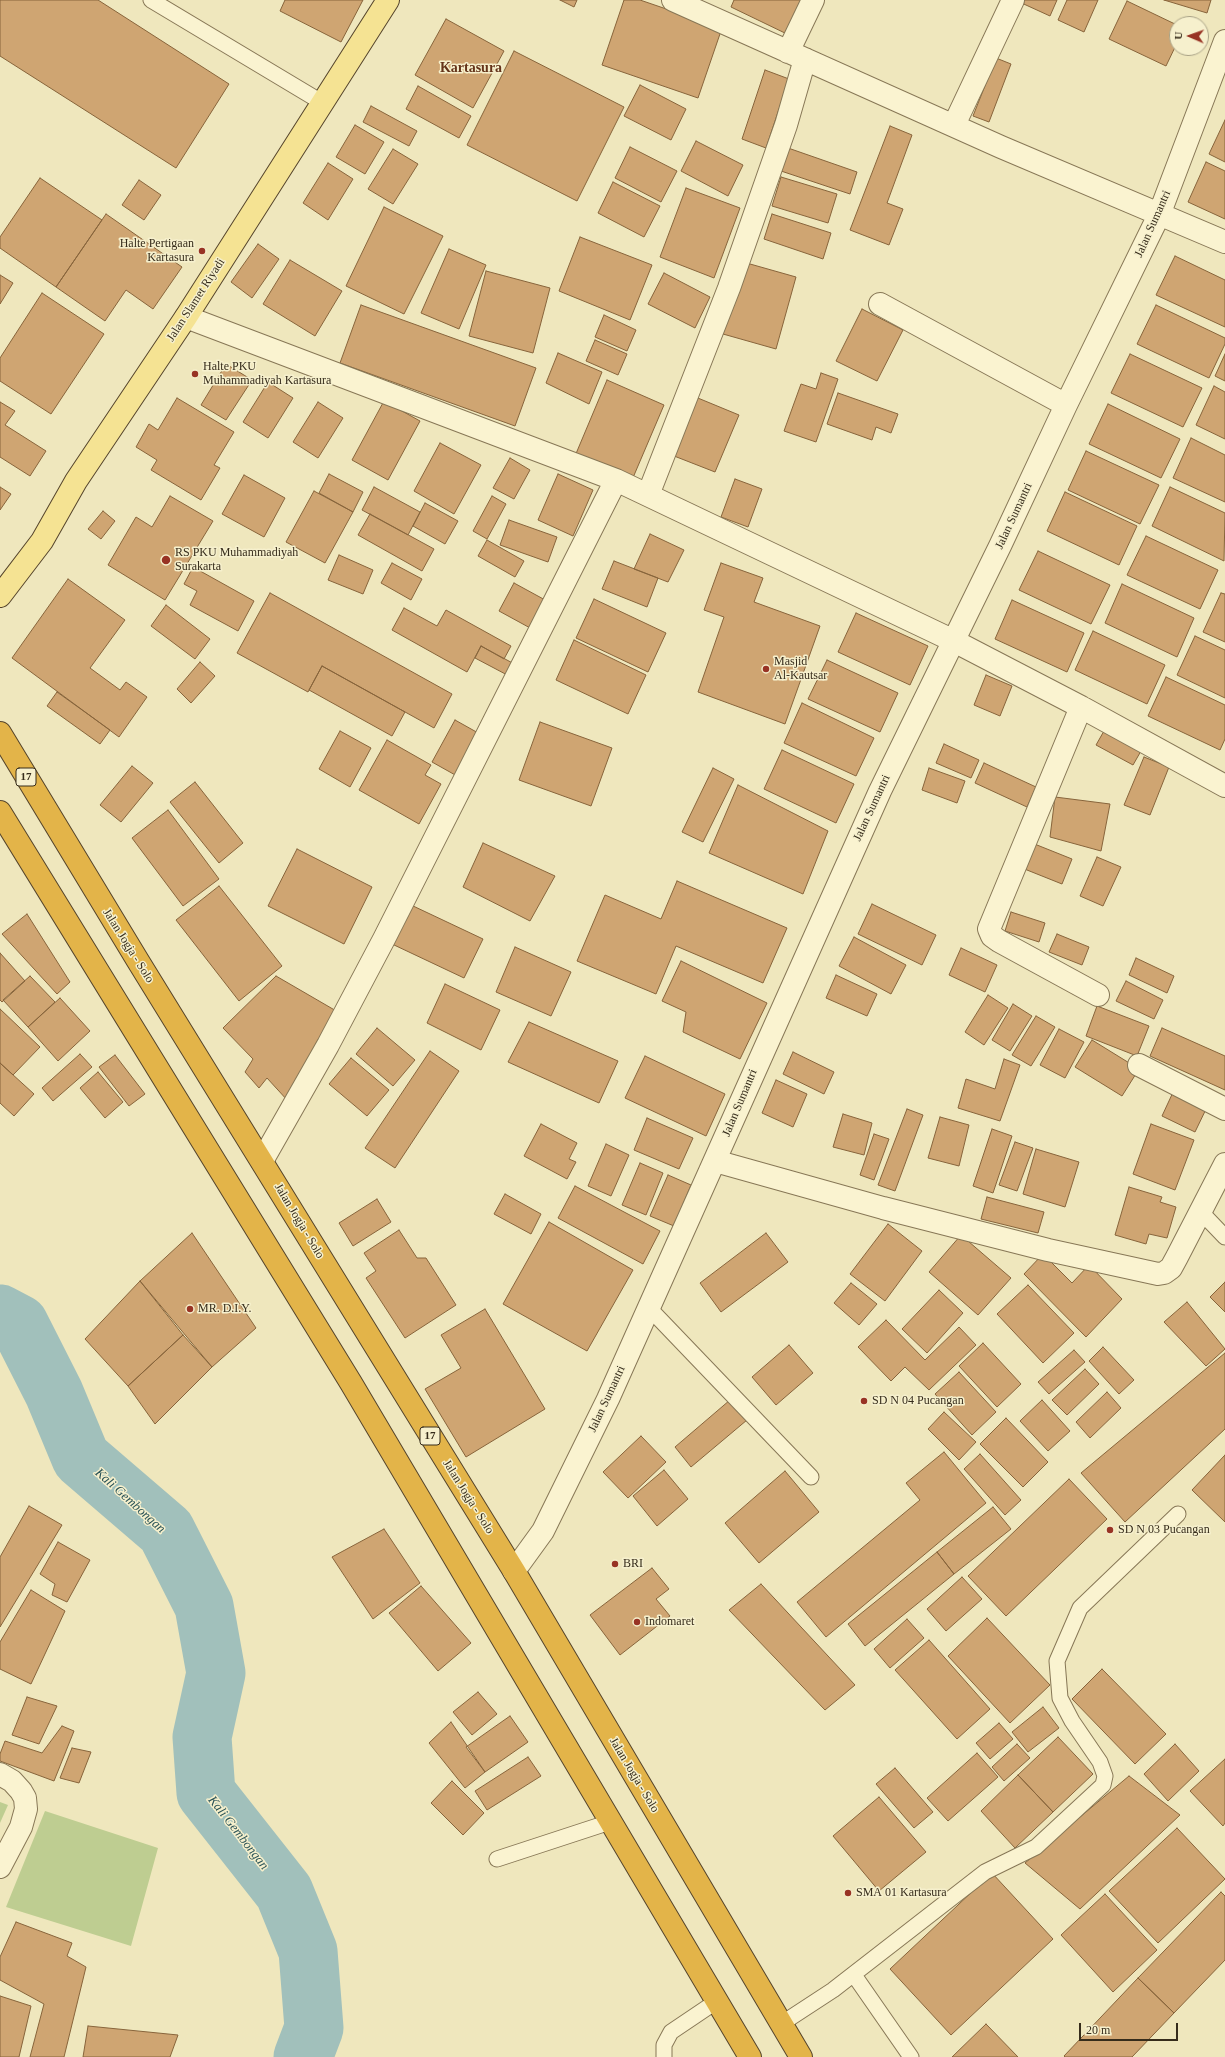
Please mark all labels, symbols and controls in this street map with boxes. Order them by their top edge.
north arrow [1169,16,1209,56]
text: U [1172,31,1184,40]
district label: Kartasura [440,60,502,76]
street label: Jalan Sumantri [1132,188,1174,260]
place label: Halte Pertigaan Kartasura [120,237,194,265]
marker: Halte Pertigaan Kartasura [197,246,207,256]
street label: Jalan Slamet Riyadi [164,256,228,344]
place label: Halte PKU Muhammadiyah Kartasura [203,360,331,388]
marker: Halte PKU Muhammadiyah Kartasura [190,369,200,379]
street label: Jalan Sumantri [992,480,1036,552]
place label: RS PKU Muhammadiyah Surakarta [175,546,298,574]
marker: RS PKU Muhammadiyah Surakarta [160,554,172,566]
place label: Masjid Al-Kautsar [774,655,827,683]
marker: Masjid Al-Kautsar [761,664,771,674]
road number: 17 [16,768,36,786]
street label: Jalan Sumantri [850,772,894,844]
street label: Jalan Jogja - Solo [99,906,157,986]
street label: Jalan Sumantri [719,1067,761,1139]
street label: Jalan Jogja - Solo [271,1181,327,1261]
place label: MR. D.I.Y. [198,1302,251,1316]
marker: MR. D.I.Y. [185,1304,195,1314]
street label: Jalan Sumantri [585,1363,629,1435]
place label: SD N 04 Pucangan [872,1394,964,1408]
marker: SD N 04 Pucangan [859,1396,869,1406]
road number: 17 [420,1427,440,1445]
street label: Jalan Jogja - Solo [439,1457,497,1537]
water label: Kali Gembongan [92,1465,168,1537]
place label: SD N 03 Pucangan [1118,1523,1210,1537]
marker: SD N 03 Pucangan [1105,1525,1115,1535]
place label: BRI [623,1557,643,1571]
marker: BRI [610,1559,620,1569]
place label: Indomaret [645,1615,694,1629]
marker: Indomaret [632,1617,642,1627]
street label: Jalan Jogja - Solo [606,1735,662,1815]
water label: Kali Gembongan [204,1793,272,1873]
place label: SMA 01 Kartasura [856,1886,947,1900]
marker: SMA 01 Kartasura [843,1888,853,1898]
scale bar [1081,2015,1180,2041]
text: 20 m [1086,2023,1110,2037]

